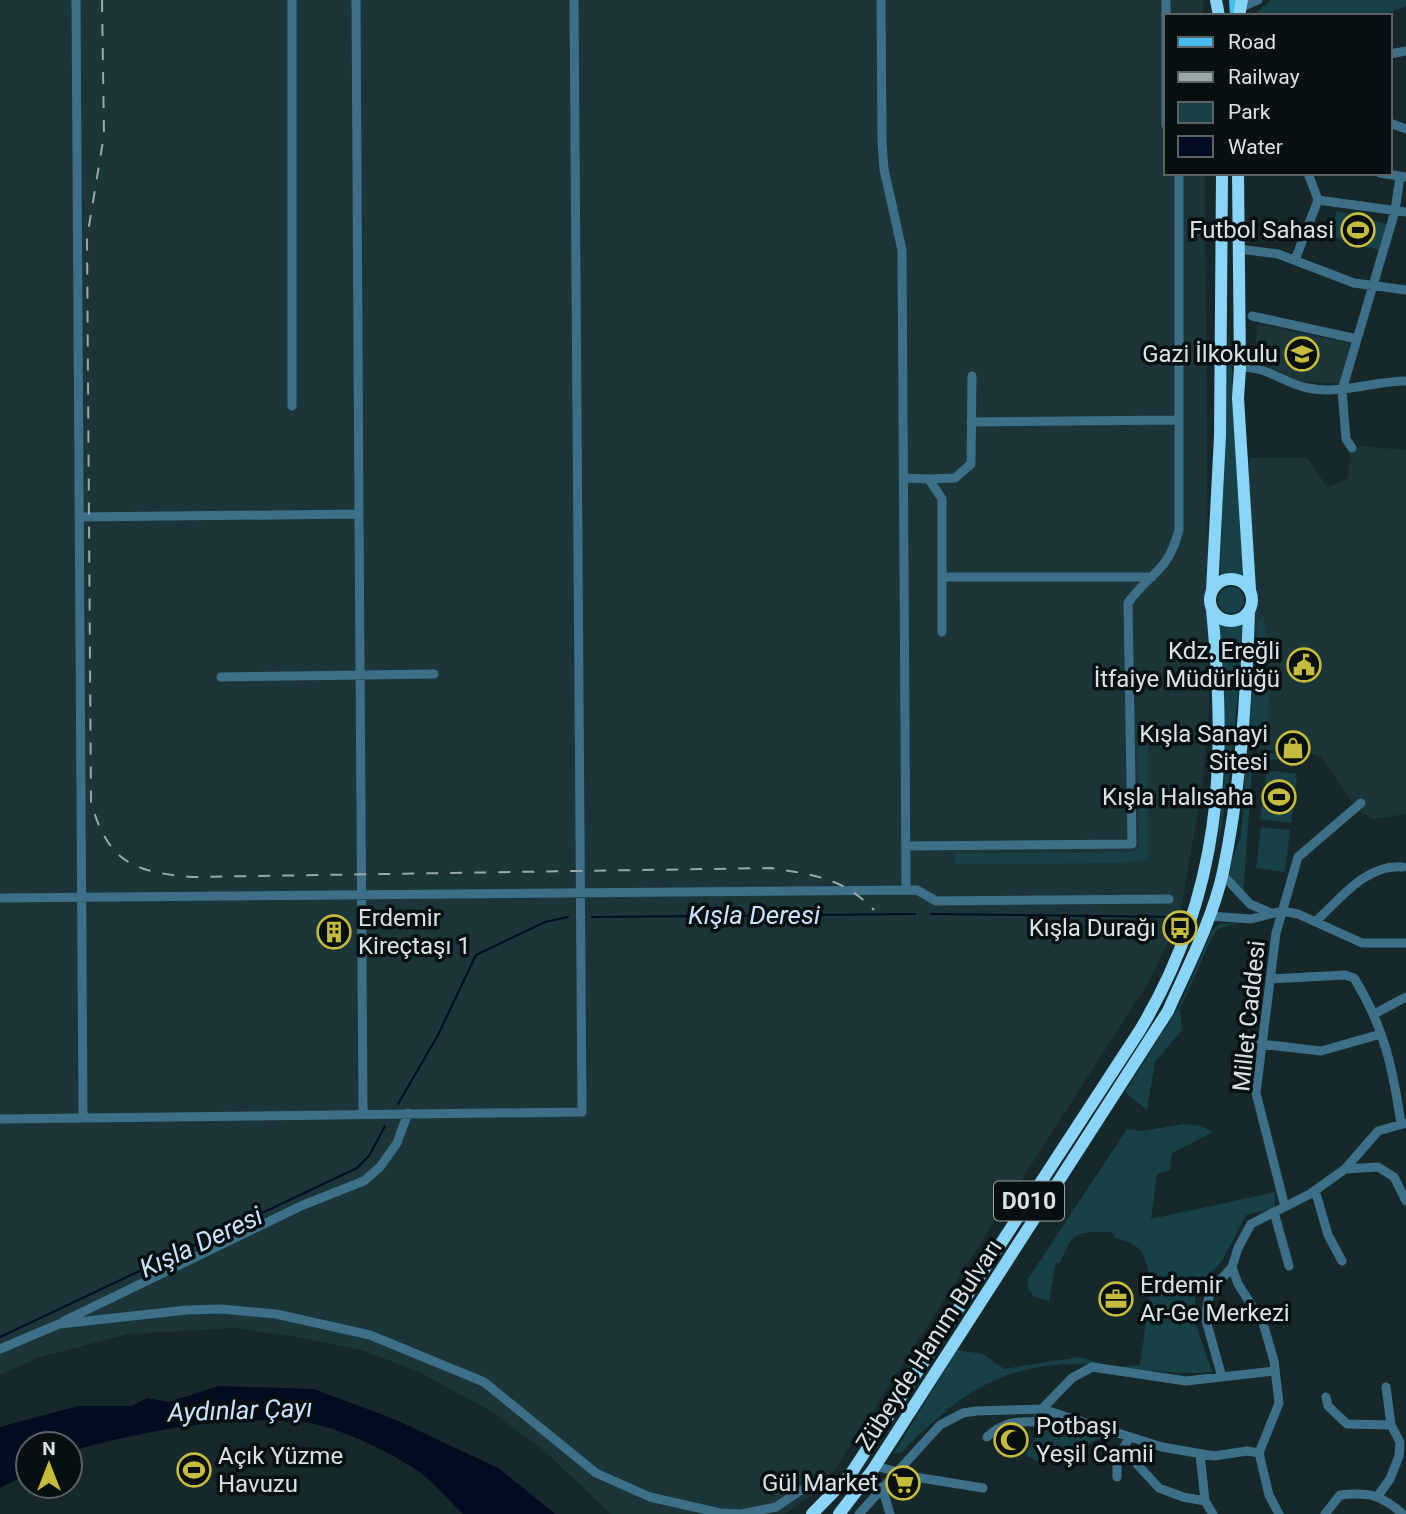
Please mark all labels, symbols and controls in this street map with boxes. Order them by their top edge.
legend [1164,14,1392,175]
text: Road [1228,30,1276,54]
text: Railway [1228,65,1300,89]
text: Park [1228,100,1271,124]
text: Water [1228,135,1283,159]
sports icon: Futbol Sahasi [1339,211,1377,249]
place label: Futbol Sahasi [1189,216,1334,244]
school or university icon: Gazi İlkokulu [1283,335,1321,373]
place label: Gazi İlkokulu [1142,340,1278,368]
place label: Kdz. Ereğli İtfaiye Müdürlüğü [1094,637,1280,693]
public building icon: Kdz. Ereğli İtfaiye Müdürlüğü [1285,646,1323,684]
place label: Kışla Sanayi Sitesi [1139,720,1268,776]
shop icon: Kışla Sanayi Sitesi [1274,729,1312,767]
sports icon: Kışla Halısaha [1260,778,1298,816]
place label: Kışla Halısaha [1102,783,1254,811]
water label: Kışla Deresi [688,900,821,930]
place label: Erdemir Kireçtaşı 1 [358,904,471,960]
bus stop icon: Kışla Durağı [1161,909,1199,947]
building icon: Erdemir Kireçtaşı 1 [315,913,353,951]
place label: Kışla Durağı [1029,914,1156,942]
street label: Millet Caddesi [1227,939,1271,1093]
road number: D010 [994,1182,1064,1220]
water label: Kışla Deresi [135,1200,268,1284]
street label: Zübeyde Hanım Bulvarı [850,1234,1008,1456]
place label: Erdemir Ar-Ge Merkezi [1140,1271,1290,1327]
office icon: Erdemir Ar-Ge Merkezi [1097,1280,1135,1318]
water label: Aydınlar Çayı [165,1392,313,1428]
place label: Potbaşı Yeşil Camii [1036,1412,1154,1468]
mosque icon: Potbaşı Yeşil Camii [992,1421,1030,1459]
north arrow [14,1430,84,1500]
text: N [42,1437,56,1460]
place label: Açık Yüzme Havuzu [218,1442,343,1498]
sports icon: Açık Yüzme Havuzu [175,1451,213,1489]
supermarket icon: Gül Market [884,1464,922,1502]
place label: Gül Market [762,1469,878,1497]

